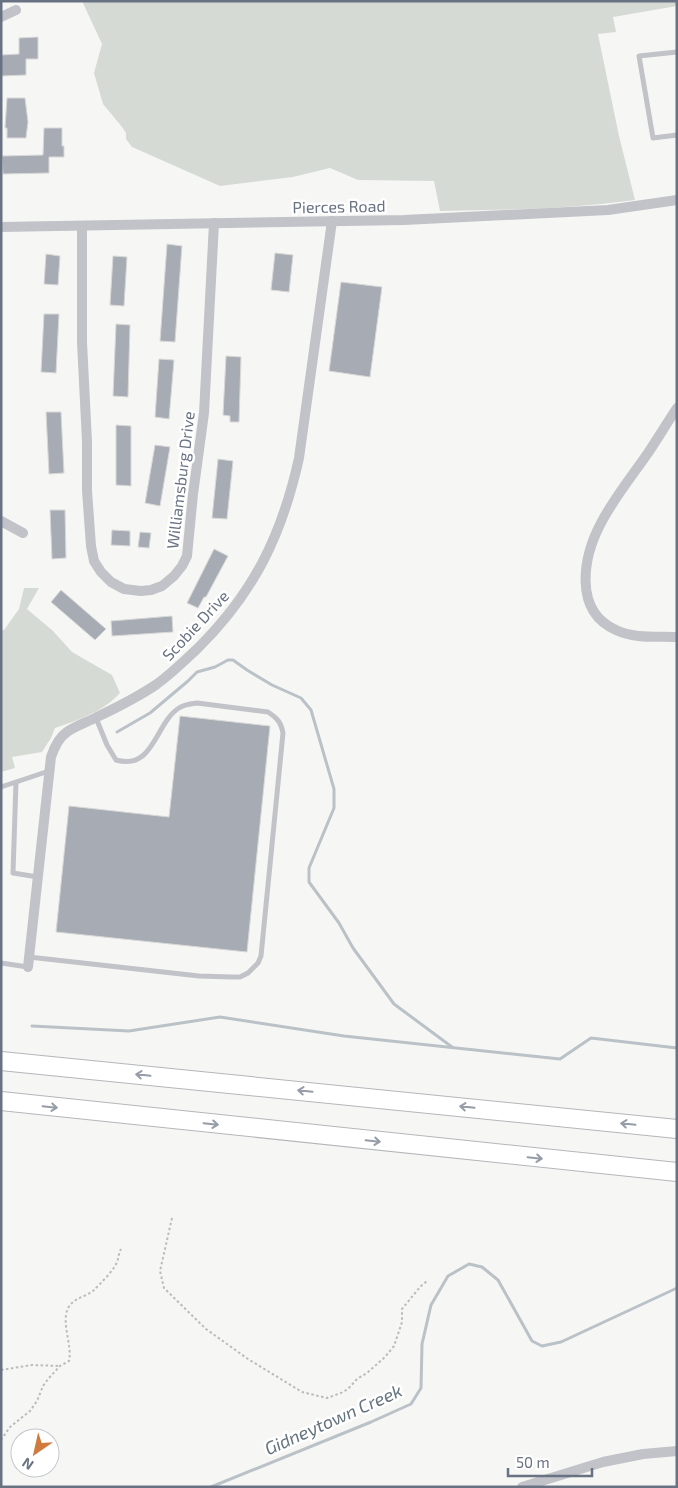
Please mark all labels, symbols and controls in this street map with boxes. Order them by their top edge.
street label: Pierces Road [292,196,386,216]
street label: Williamsburg Drive [162,410,198,550]
street label: Scobie Drive [158,586,232,664]
one-way arrow [135,1070,151,1080]
one-way arrow [297,1086,313,1096]
one-way arrow [41,1102,57,1111]
one-way arrow [459,1102,475,1112]
one-way arrow [203,1119,219,1129]
one-way arrow [621,1119,637,1128]
one-way arrow [365,1136,381,1146]
one-way arrow [526,1153,542,1163]
water label: Gidneytown Creek [261,1379,405,1459]
north arrow [10,1428,60,1478]
scale bar [508,1446,592,1478]
text: 50 m [516,1453,550,1471]
text: N [19,1454,36,1474]

